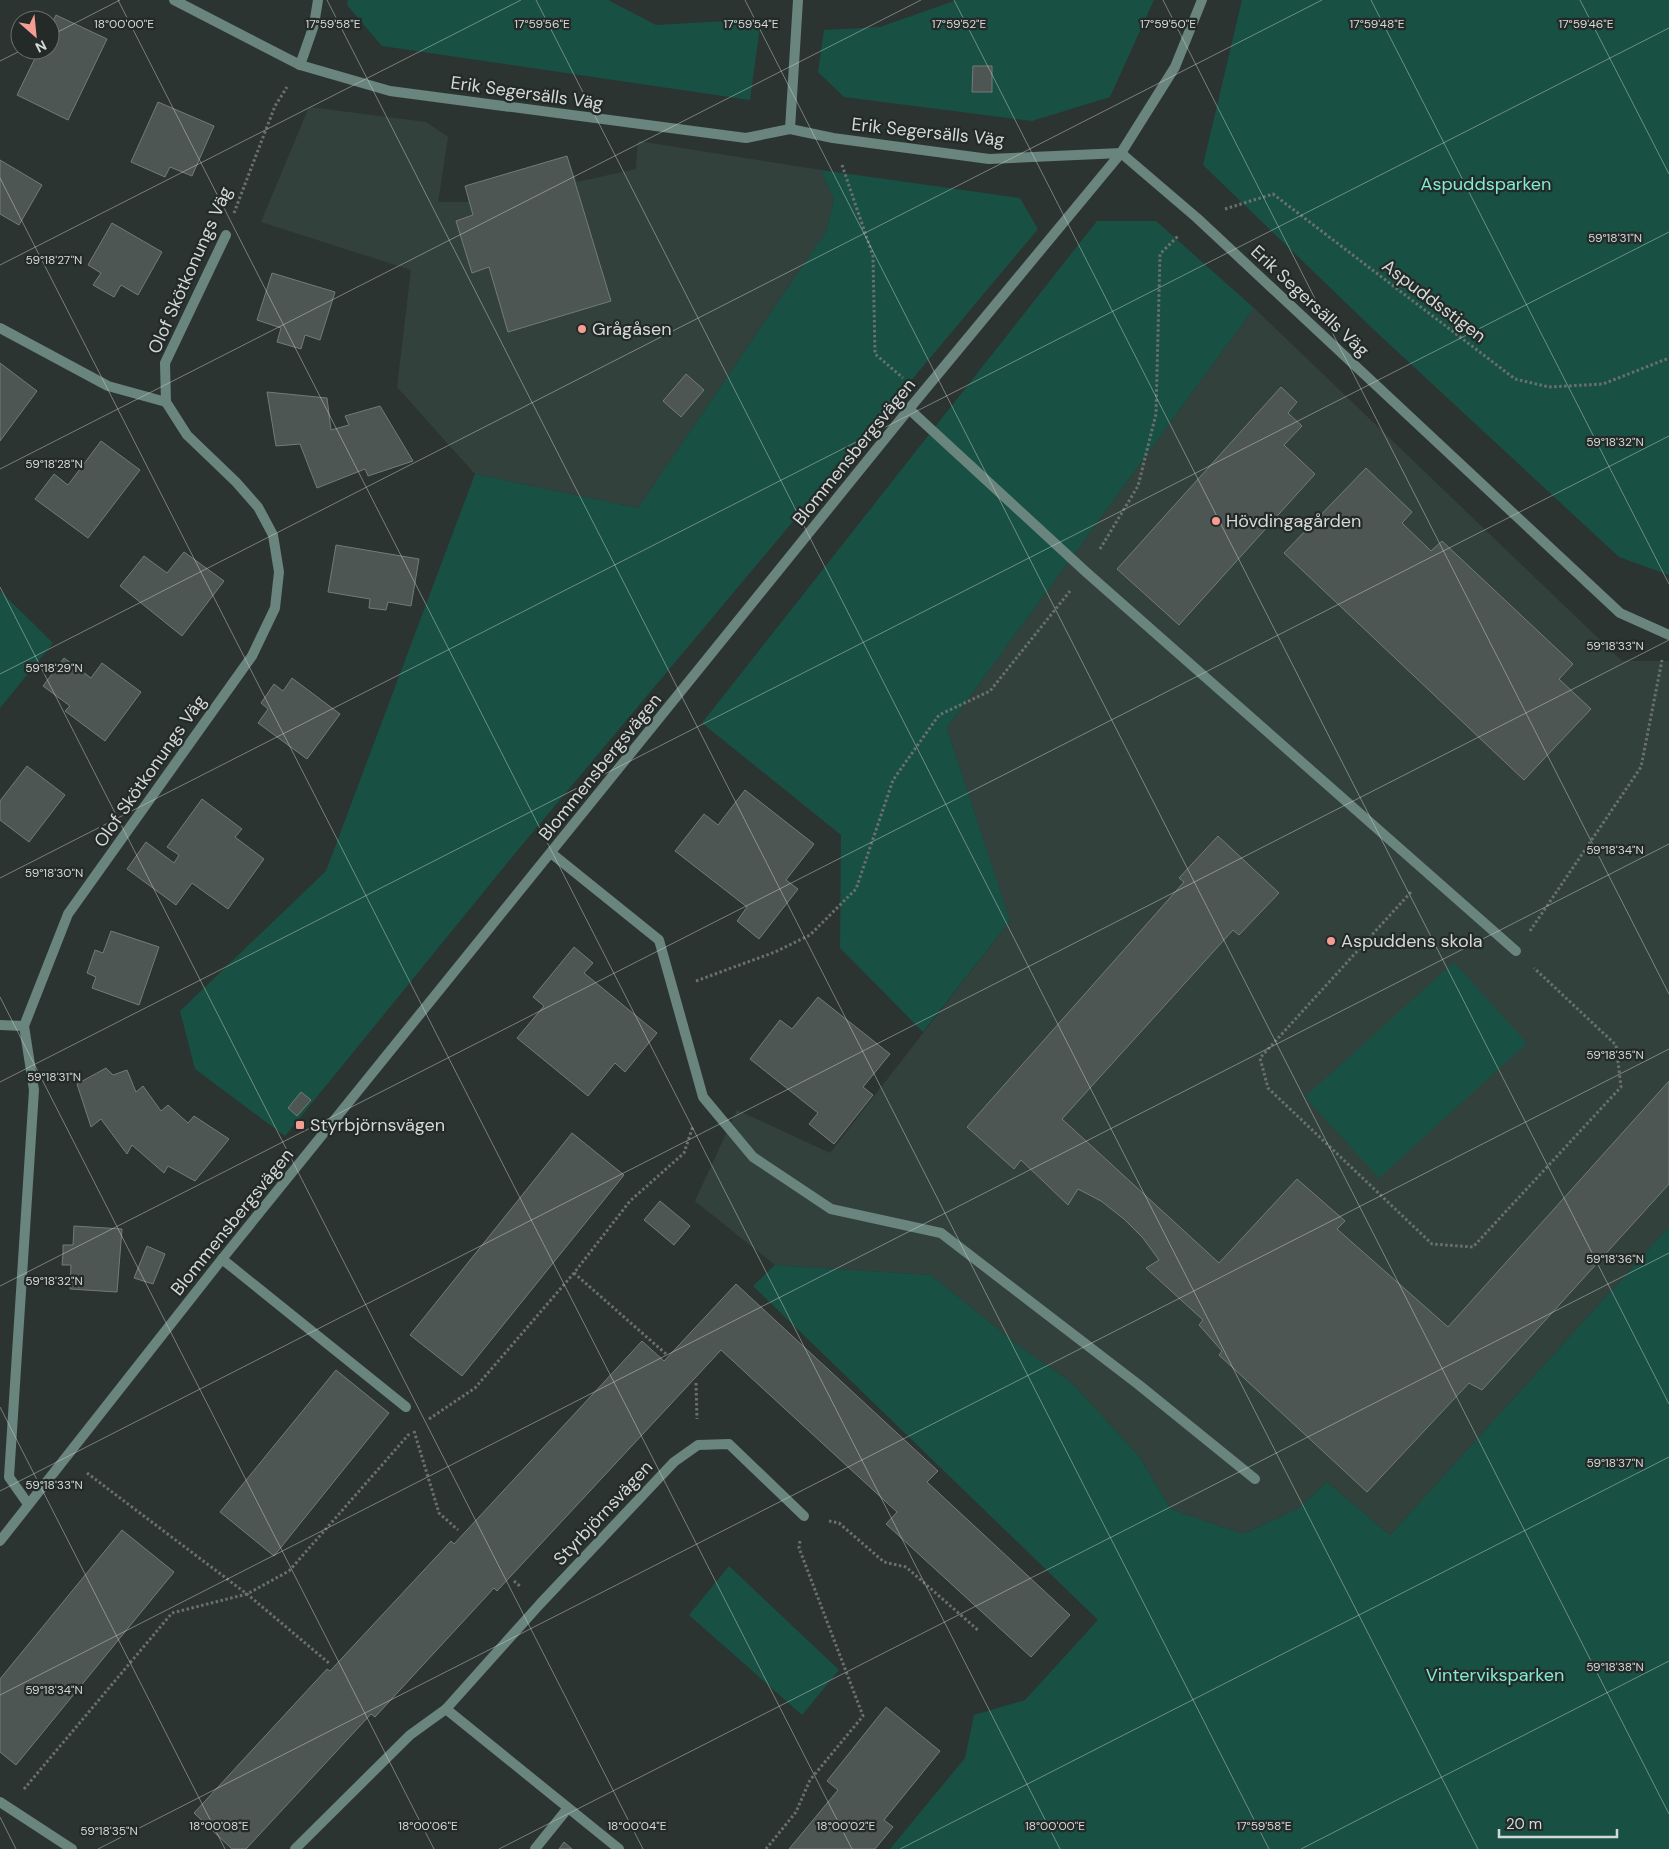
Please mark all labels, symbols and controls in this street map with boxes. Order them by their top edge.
north arrow [10,10,60,60]
text: 18°00'00"E [94,16,154,32]
text: 17°59'58"E [305,16,361,32]
text: 17°59'56"E [514,16,570,32]
text: 17°59'54"E [723,16,779,32]
text: 17°59'52"E [932,16,987,32]
text: 17°59'50"E [1140,16,1196,32]
text: 17°59'48"E [1350,16,1405,32]
text: 17°59'46"E [1558,16,1614,32]
text: N [32,36,50,57]
street label: Erik Segersälls Väg [449,70,605,116]
street label: Erik Segersälls Väg [850,112,1006,152]
park label: Aspuddsparken [1421,172,1551,196]
street label: Olof Skötkonungs Väg [142,183,238,357]
text: 59°18'31"N [1588,230,1642,246]
street label: Erik Segersälls Väg [1246,240,1374,362]
text: 59°18'27"N [26,252,82,268]
street label: Aspuddsstigen [1377,254,1491,348]
place label: Grågåsen [592,317,672,341]
marker: Grågåsen [576,323,588,335]
street label: Blommensbergsvägen [787,373,921,531]
text: 59°18'32"N [1586,434,1644,450]
text: 59°18'28"N [25,456,83,472]
place label: Hövdingagården [1226,509,1361,533]
marker: Hövdingagården [1210,515,1222,527]
text: 59°18'33"N [1586,638,1644,654]
text: 59°18'29"N [25,660,83,676]
street label: Blommensbergsvägen [533,688,667,846]
street label: Olof Skötkonungs Väg [88,690,212,852]
text: 59°18'34"N [1586,842,1644,858]
text: 59°18'30"N [25,865,83,881]
place label: Aspuddens skola [1341,929,1482,953]
marker: Aspuddens skola [1325,935,1337,947]
text: 59°18'35"N [1586,1047,1644,1063]
text: 59°18'31"N [27,1069,81,1085]
place label: Styrbjörnsvägen [310,1113,445,1137]
marker: Styrbjörnsvägen [294,1119,306,1131]
street label: Blommensbergsvägen [165,1143,299,1301]
text: 59°18'36"N [1586,1251,1644,1267]
text: 59°18'32"N [25,1273,83,1289]
street label: Styrbjörnsvägen [548,1455,658,1571]
text: 59°18'37"N [1586,1455,1644,1471]
text: 59°18'33"N [25,1477,83,1493]
text: 59°18'38"N [1586,1659,1644,1675]
park label: Vinterviksparken [1426,1663,1564,1687]
text: 59°18'34"N [25,1682,83,1698]
scale bar [1499,1806,1616,1838]
text: 20 m [1506,1814,1542,1834]
text: 18°00'08"E [189,1818,249,1834]
text: 18°00'06"E [398,1818,458,1834]
text: 18°00'04"E [607,1818,667,1834]
text: 18°00'02"E [817,1818,876,1834]
text: 18°00'00"E [1025,1818,1085,1834]
text: 17°59'58"E [1236,1818,1292,1834]
text: 59°18'35"N [80,1823,138,1839]

